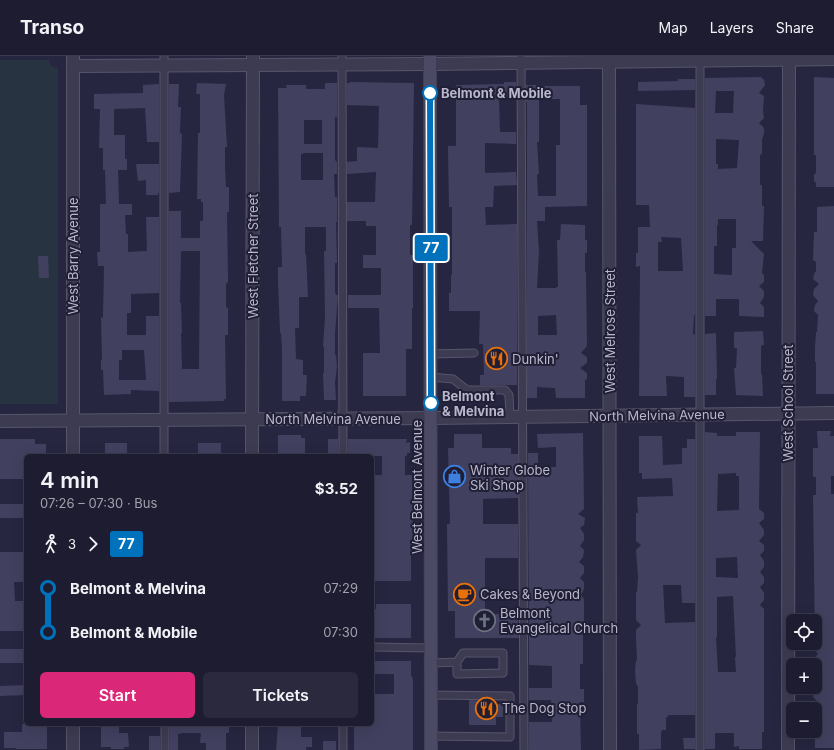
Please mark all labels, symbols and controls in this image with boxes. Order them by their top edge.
text: Transo [20,16,84,39]
text: Map [659,19,688,36]
text: Layers [710,19,754,36]
text: Share [776,19,814,36]
marker: Belmont & Mobile [422,85,438,101]
place label: Belmont & Mobile [441,85,552,101]
street label: West Fletcher Street [245,194,261,318]
street label: West Barry Avenue [65,197,81,315]
line badge: 77 [413,235,449,261]
text: 77 [423,239,439,256]
street label: West Melrose Street [602,269,618,393]
street label: West School Street [780,344,796,462]
restaurant icon: Dunkin' [484,346,510,372]
place label: Dunkin' [512,351,559,367]
place label: Belmont & Melvina [442,388,504,419]
marker: Belmont & Melvina [423,395,439,411]
street label: North Melvina Avenue [589,406,725,424]
street label: North Melvina Avenue [265,411,401,427]
street label: West Belmont Avenue [409,420,425,554]
place label: Winter Globe Ski Shop [470,462,550,493]
shop icon: Winter Globe Ski Shop [441,464,467,490]
text: 4 min [40,467,99,493]
text: $3.52 [315,479,358,498]
text: 07:26 – 07:30 · Bus [40,495,157,511]
icon: walk [40,533,62,555]
icon: forward [82,533,104,555]
text: 77 [118,535,135,552]
text: 3 [68,536,76,552]
text: Belmont & Melvina [70,579,206,598]
text: 07:29 [323,580,358,596]
cafe icon: Cakes & Beyond [451,581,477,607]
place label: Cakes & Beyond [480,586,580,602]
place label: Belmont Evangelical Church [500,605,618,636]
church icon: Belmont Evangelical Church [471,607,497,633]
map controls [786,614,822,738]
button: locate [786,614,822,650]
text: Belmont & Mobile [70,623,198,642]
text: 07:30 [323,624,358,640]
button: + [786,658,822,694]
button: Start [40,672,195,718]
button: Tickets [203,672,358,718]
restaurant icon: The Dog Stop [473,695,499,721]
place label: The Dog Stop [502,700,586,716]
button: − [786,702,822,738]

